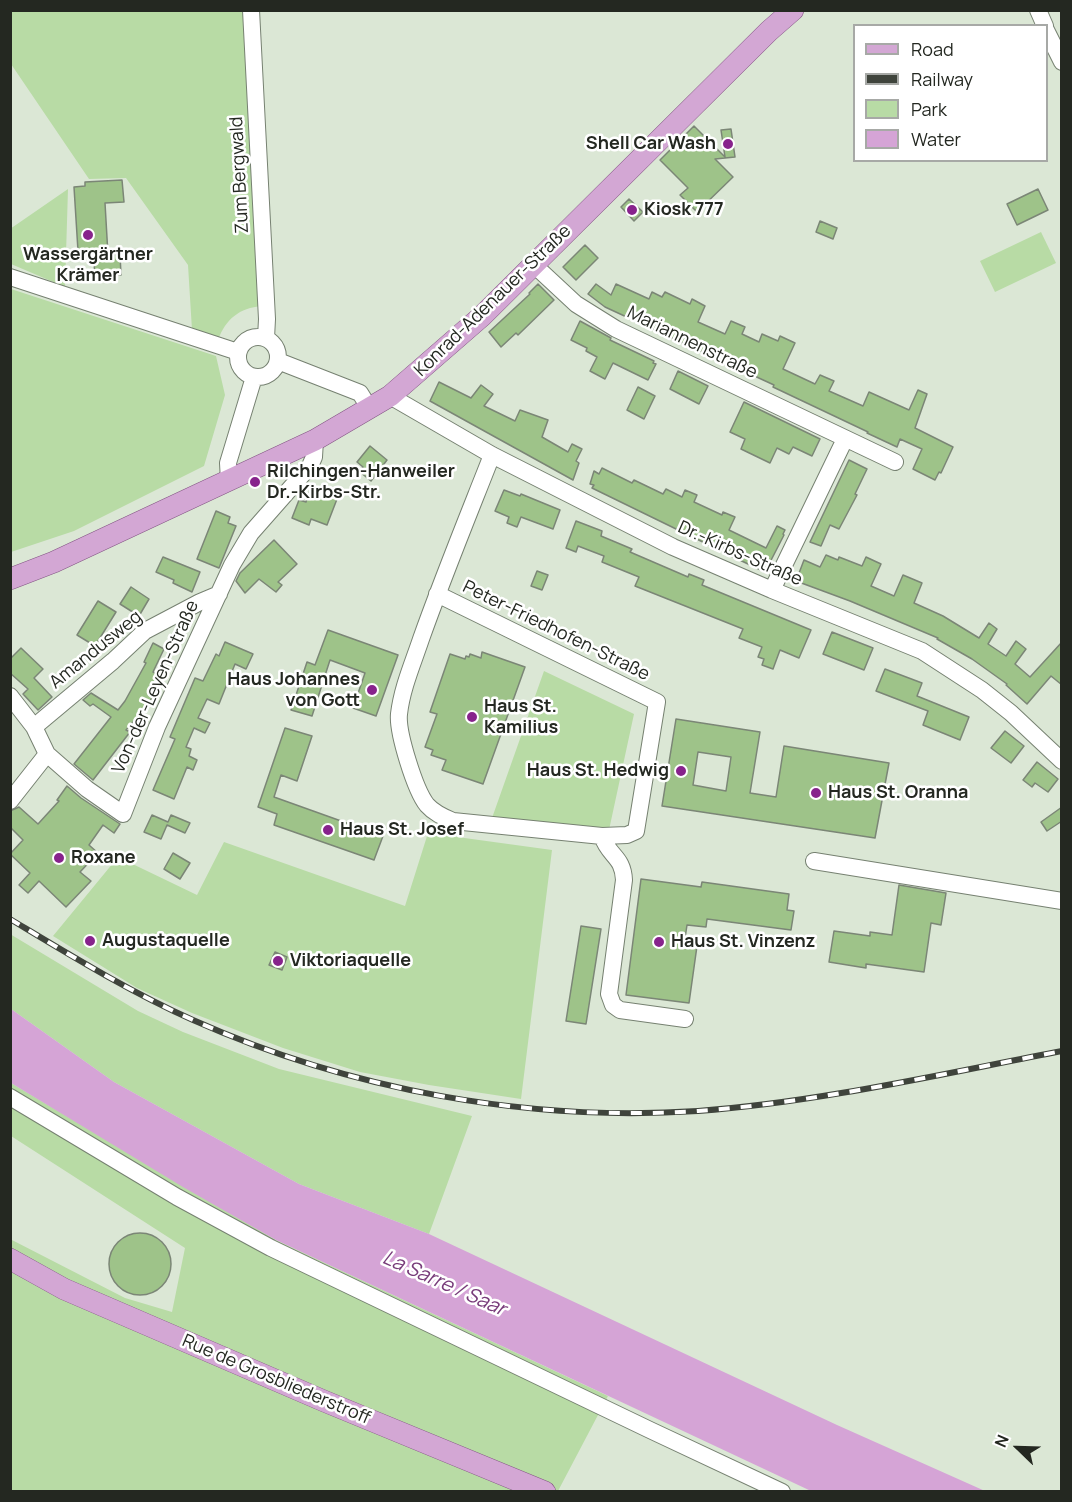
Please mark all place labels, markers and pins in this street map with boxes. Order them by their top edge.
place label: Shell Car Wash [586,133,716,155]
marker: Shell Car Wash [721,137,735,151]
place label: Kiosk 777 [644,199,724,221]
marker: Kiosk 777 [625,203,639,217]
marker: Wassergärtner Krämer [81,228,95,242]
place label: Wassergärtner Krämer [23,244,153,286]
place label: Rilchingen-Hanweiler Dr.-Kirbs-Str. [267,461,455,504]
marker: Rilchingen-Hanweiler Dr.-Kirbs-Str. [248,475,262,489]
place label: Haus Johannes von Gott [227,669,360,712]
marker: Haus Johannes von Gott [365,683,379,697]
place label: Haus St. Kamilius [484,696,558,738]
marker: Haus St. Kamilius [465,710,479,724]
place label: Haus St. Hedwig [527,760,669,782]
marker: Haus St. Hedwig [674,764,688,778]
place label: Haus St. Oranna [828,782,968,804]
marker: Haus St. Oranna [809,786,823,800]
place label: Haus St. Josef [340,819,464,841]
marker: Haus St. Josef [321,823,335,837]
place label: Roxane [71,847,136,869]
marker: Roxane [52,851,66,865]
place label: Augustaquelle [102,930,230,952]
place label: Haus St. Vinzenz [671,931,815,953]
marker: Augustaquelle [83,934,97,948]
marker: Haus St. Vinzenz [652,935,666,949]
place label: Viktoriaquelle [290,950,411,972]
marker: Viktoriaquelle [271,954,285,968]

